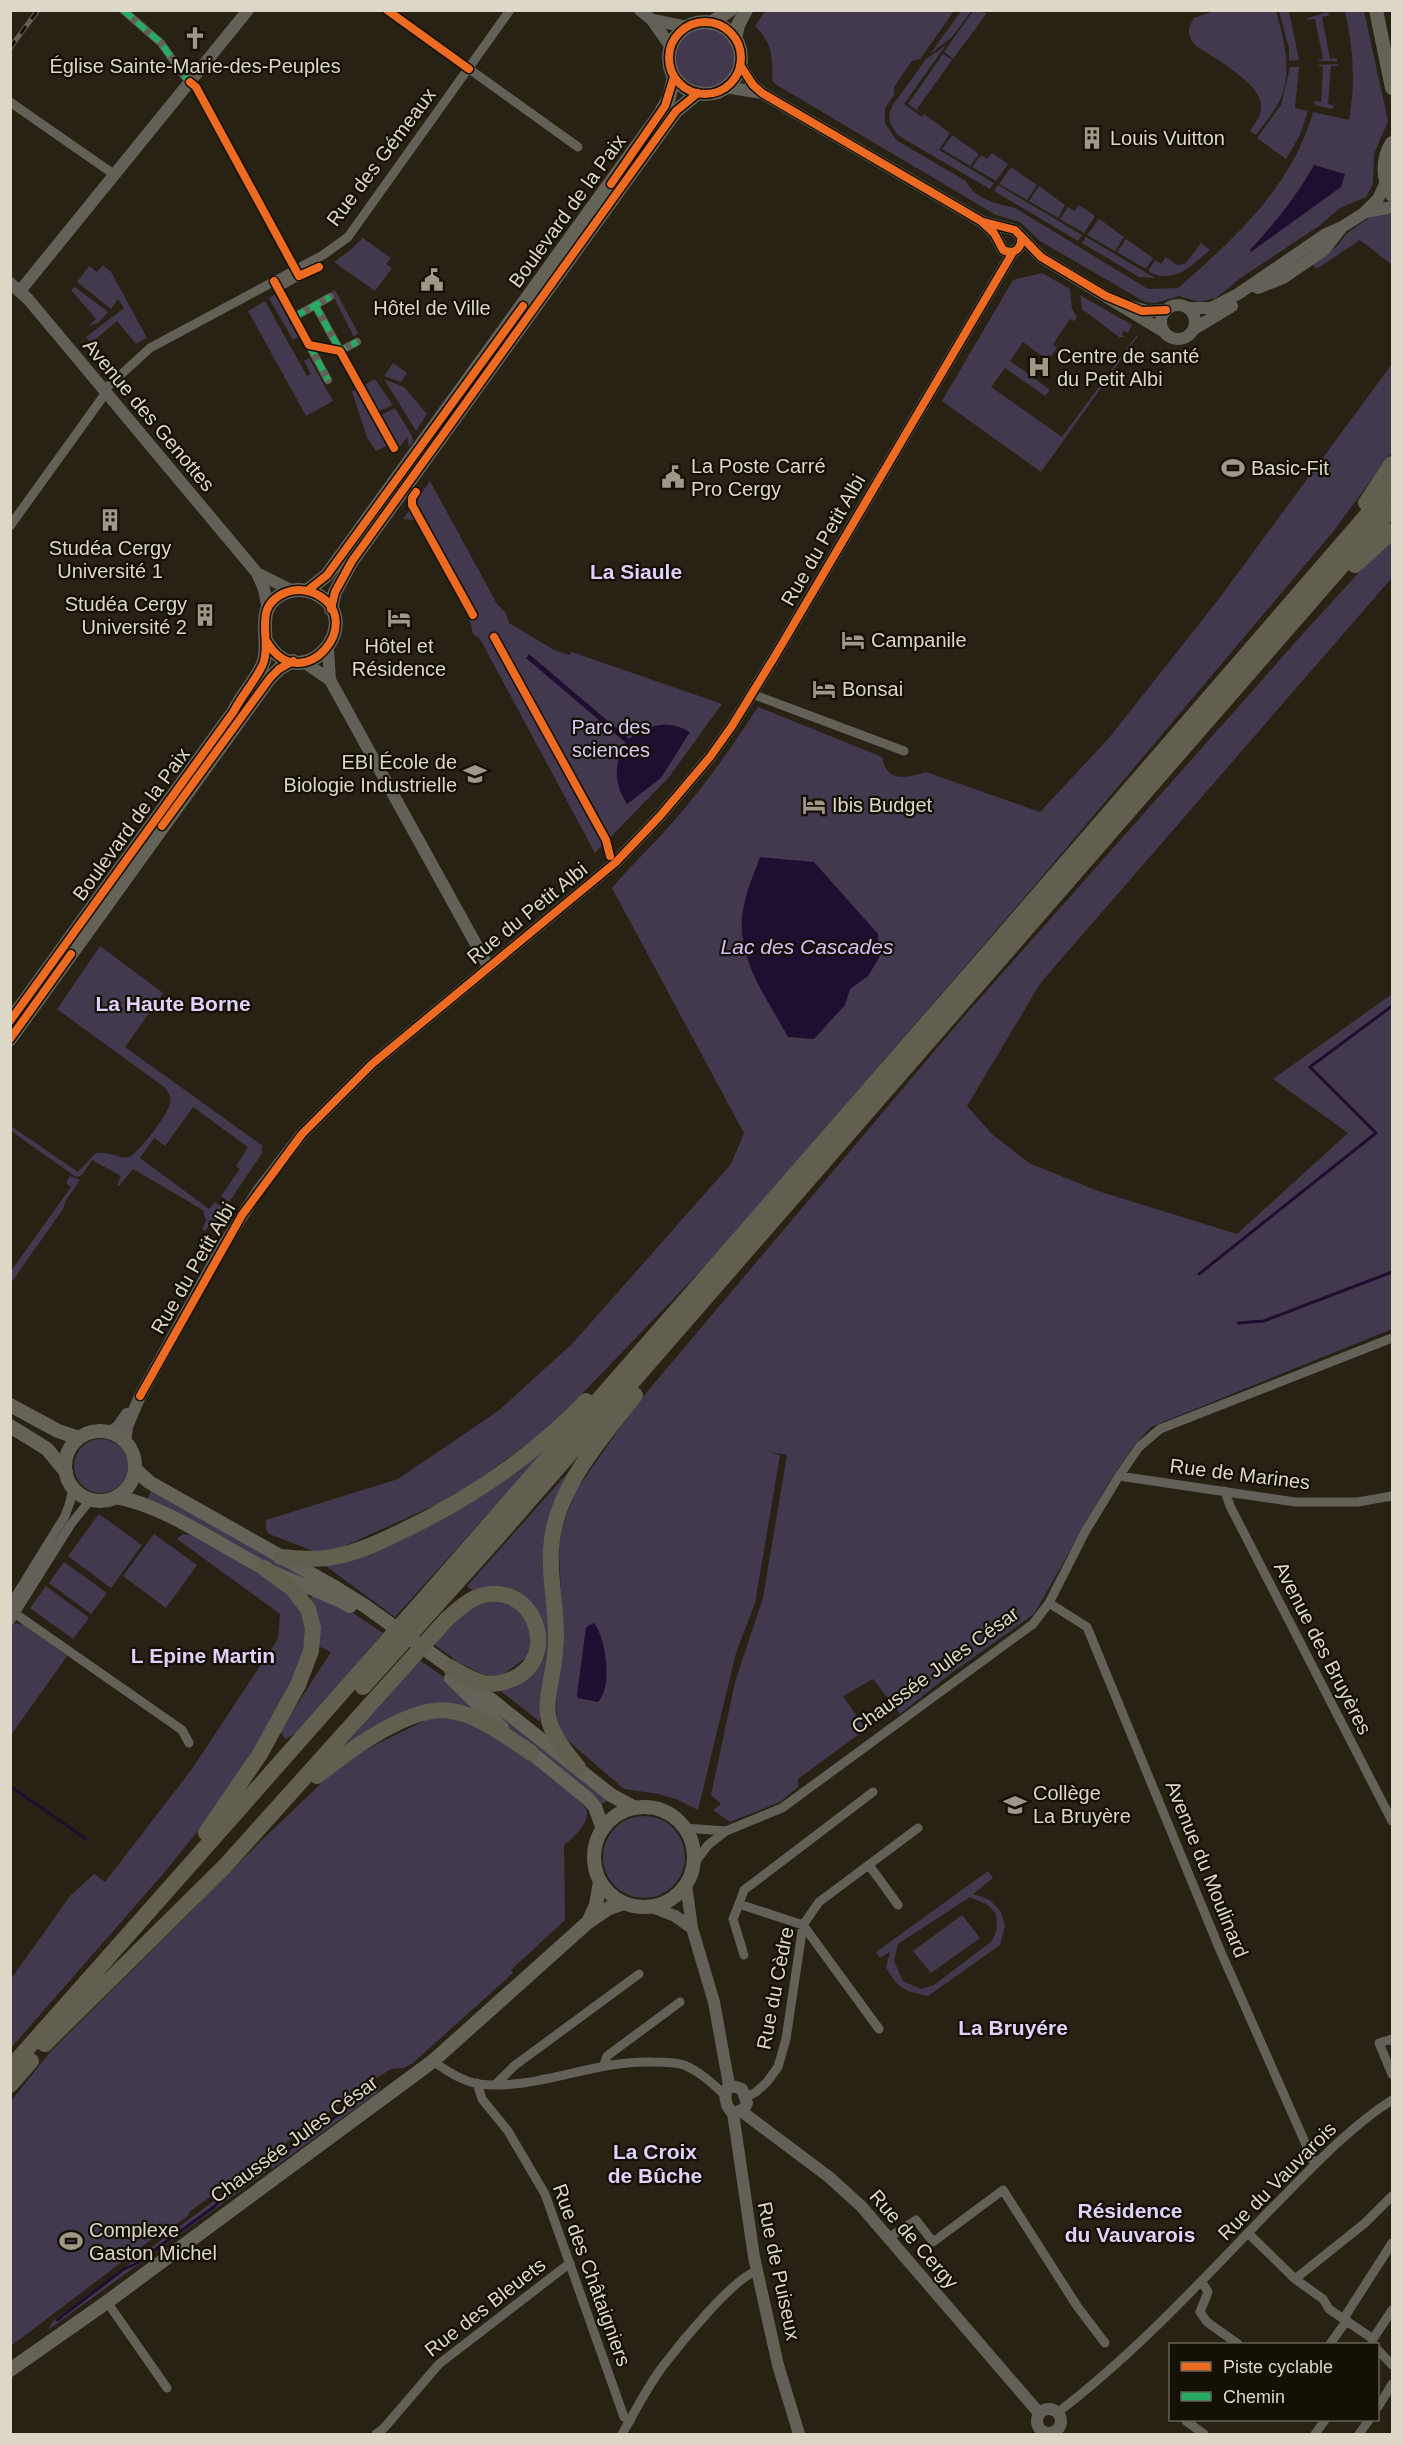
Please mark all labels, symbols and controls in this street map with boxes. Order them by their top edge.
church icon: Église Sainte-Marie-des-Peuples [182,25,208,51]
place label: Église Sainte-Marie-des-Peuples [49,55,341,77]
street label: Rue des Gémeaux [322,84,440,230]
building icon: Louis Vuitton [1079,125,1105,151]
place label: Louis Vuitton [1110,127,1225,149]
street label: Boulevard de la Paix [504,130,630,292]
public building icon: Hôtel de Ville [419,267,445,293]
place label: Hôtel de Ville [373,297,491,319]
street label: Avenue des Genottes [79,334,219,496]
place label: Centre de santé du Petit Albi [1057,345,1199,390]
hospital icon: Centre de santé du Petit Albi [1026,354,1052,380]
place label: La Poste Carré Pro Cergy [691,455,826,500]
sports icon: Basic-Fit [1220,455,1246,481]
place label: Basic-Fit [1251,457,1329,479]
public building icon: La Poste Carré Pro Cergy [660,464,686,490]
street label: Rue du Petit Albi [777,470,869,610]
building icon: Studéa Cergy Université 1 [97,507,123,533]
place label: Studéa Cergy Université 1 [49,537,171,582]
district label: La Siaule [590,560,682,583]
place label: Studéa Cergy Université 2 [65,593,187,638]
building icon: Studéa Cergy Université 2 [192,602,218,628]
hotel icon: Hôtel et Résidence [386,605,412,631]
hotel icon: Campanile [840,627,866,653]
place label: Campanile [871,629,967,651]
place label: Hôtel et Résidence [352,635,446,680]
hotel icon: Bonsai [811,676,837,702]
place label: Bonsai [842,678,903,700]
park label: Parc des sciences [572,716,650,761]
street label: Boulevard de la Paix [68,743,194,905]
place label: EBI École de Biologie Industrielle [284,751,457,796]
school or university icon: EBI École de Biologie Industrielle [462,761,488,787]
hotel icon: Ibis Budget [801,792,827,818]
place label: Ibis Budget [832,794,933,816]
street label: Rue du Petit Albi [463,858,591,968]
water label: Lac des Cascades [721,935,894,958]
district label: La Haute Borne [95,992,251,1015]
street label: Rue du Petit Albi [147,1198,239,1338]
street label: Rue de Marines [1169,1454,1311,1494]
street label: Avenue des Bruyères [1270,1558,1376,1738]
street label: Chaussée Jules César [847,1602,1023,1738]
district label: L Epine Martin [131,1644,275,1667]
street label: Avenue du Moulinard [1161,1777,1253,1961]
place label: Collège La Bruyère [1033,1782,1131,1827]
school or university icon: Collège La Bruyère [1002,1792,1028,1818]
street label: Rue du Cèdre [752,1925,798,2051]
district label: La Bruyére [958,2016,1068,2039]
street label: Chaussée Jules César [206,2071,382,2207]
street label: Rue du Vauvarois [1214,2118,1340,2244]
district label: La Croix de Bûche [608,2140,702,2187]
street label: Rue des Châtaigniers [549,2181,635,2369]
street label: Rue de Cergy [865,2185,963,2293]
district label: Résidence du Vauvarois [1065,2199,1195,2246]
street label: Rue de Puiseux [754,2200,804,2342]
place label: Complexe Gaston Michel [89,2219,217,2264]
sports icon: Complexe Gaston Michel [58,2228,84,2254]
street label: Rue des Bleuets [420,2253,550,2361]
legend [1169,2343,1379,2421]
text: Piste cyclable [1223,2357,1333,2377]
text: Chemin [1223,2387,1285,2407]

